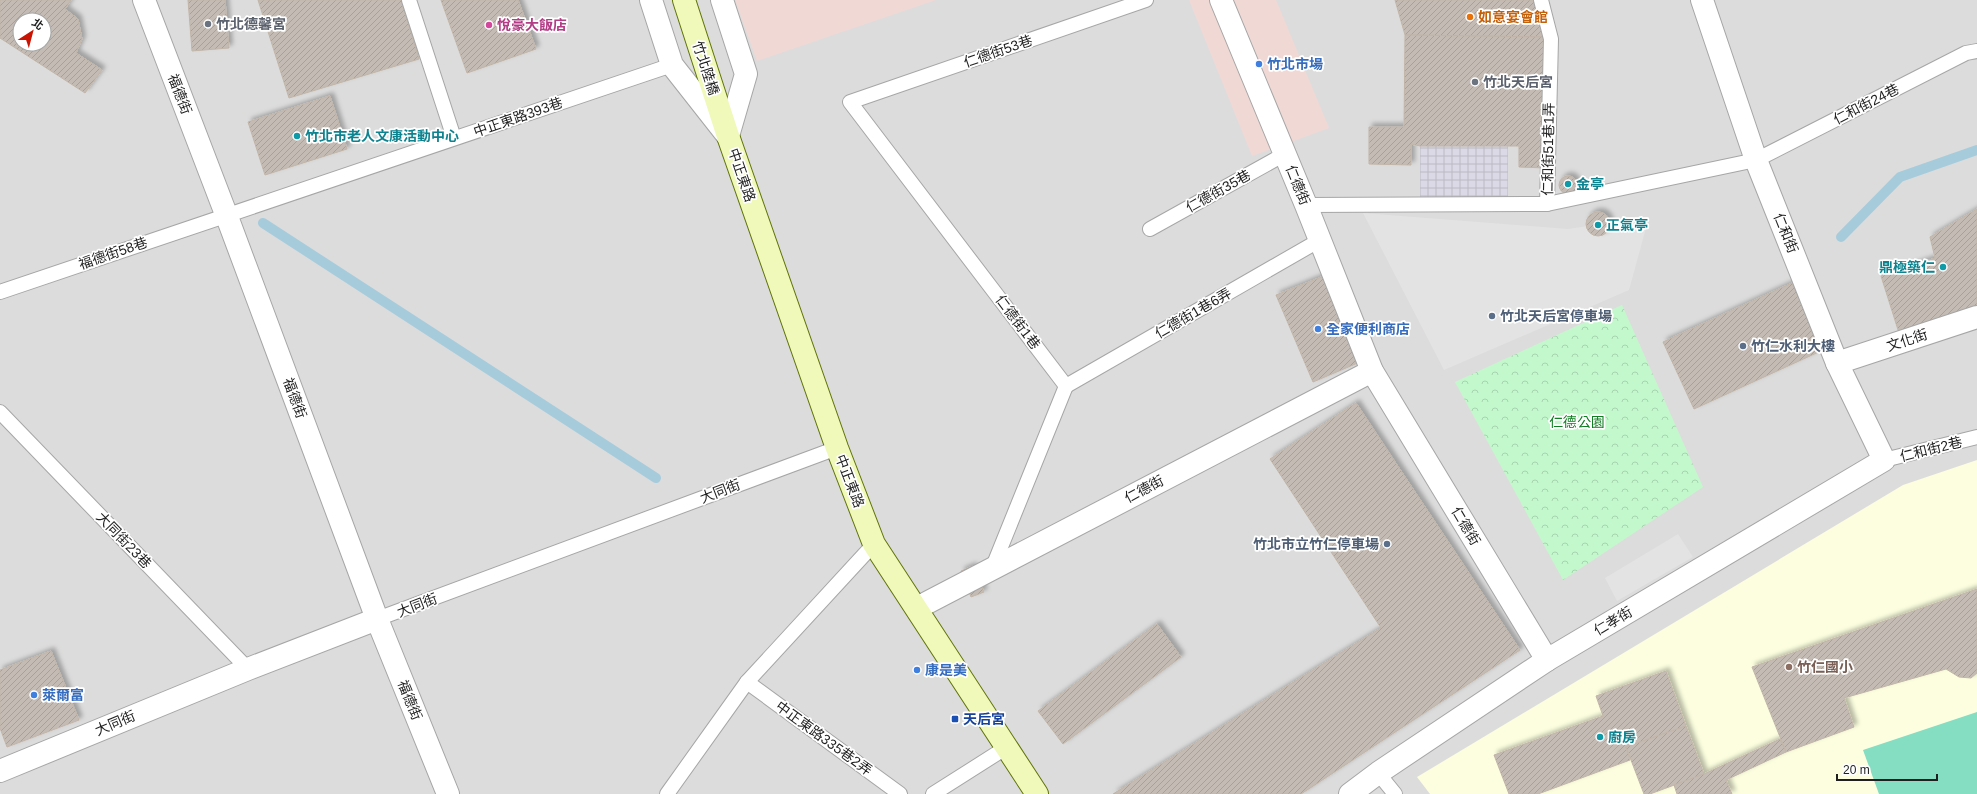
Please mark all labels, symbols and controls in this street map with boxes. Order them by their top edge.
place label: 如意宴會館 [1478,9,1548,25]
north arrow [12,12,52,52]
marker: 如意宴會館 [1465,12,1475,22]
text: 北 [30,16,46,32]
place label: 竹北德馨宮 [216,16,286,32]
place label: 悅豪大飯店 [497,17,567,33]
marker: 竹北德馨宮 [203,19,213,29]
marker: 悅豪大飯店 [484,20,494,30]
street label: 仁德街53巷 [962,32,1034,70]
street label: 竹北陸橋 [690,39,722,97]
place label: 竹北市場 [1267,56,1323,72]
marker: 竹北市場 [1254,59,1264,69]
street label: 福德街 [165,72,195,116]
place label: 竹北天后宮 [1483,74,1553,90]
marker: 竹北天后宮 [1470,77,1480,87]
street label: 仁和街24巷 [1830,81,1902,127]
street label: 中正東路393巷 [471,94,565,140]
street label: 仁和街51巷1弄 [1539,102,1557,196]
place label: 竹北市老人文康活動中心 [305,128,459,144]
marker: 竹北市老人文康活動中心 [292,131,302,141]
street label: 中正東路 [725,146,759,204]
street label: 仁德街 [1283,163,1313,207]
street label: 仁德街35巷 [1183,167,1253,215]
place label: 金亭 [1576,176,1604,192]
marker: 金亭 [1563,179,1573,189]
street label: 仁和街 [1771,211,1801,255]
place label: 正氣亭 [1606,217,1648,233]
marker: 正氣亭 [1593,220,1603,230]
street label: 福德街58巷 [77,234,149,272]
place label: 鼎極築仁 [1879,259,1935,275]
marker: 鼎極築仁 [1938,262,1948,272]
street label: 仁德街1巷6弄 [1152,285,1234,341]
street label: 仁德街1巷 [992,292,1044,352]
place label: 竹北天后宮停車場 [1500,308,1612,324]
marker: 竹北天后宮停車場 [1487,311,1497,321]
place label: 全家便利商店 [1326,321,1410,337]
marker: 全家便利商店 [1313,324,1323,334]
street label: 文化街 [1885,326,1929,354]
place label: 竹仁水利大樓 [1751,338,1835,354]
marker: 竹仁水利大樓 [1738,341,1748,351]
street label: 福德街 [280,376,310,420]
park label: 仁德公園 [1549,414,1605,430]
street label: 仁和街2巷 [1898,434,1964,464]
street label: 中正東路 [832,452,868,510]
street label: 仁德街 [1122,472,1166,506]
street label: 大同街 [698,476,742,506]
street label: 仁德街 [1448,504,1484,548]
street label: 大同街23巷 [93,509,155,571]
place label: 竹北市立竹仁停車場 [1253,536,1379,552]
marker: 竹北市立竹仁停車場 [1382,539,1392,549]
street label: 大同街 [395,590,439,620]
street label: 仁孝街 [1591,603,1635,639]
place label: 竹仁國小 [1797,659,1853,675]
place label: 康是美 [925,662,967,678]
marker: 竹仁國小 [1784,662,1794,672]
marker: 康是美 [912,665,922,675]
street label: 福德街 [395,678,425,722]
place label: 萊爾富 [42,687,84,703]
marker: 萊爾富 [29,690,39,700]
street label: 中正東路335巷2弄 [773,698,875,778]
street label: 大同街 [93,707,137,739]
place label: 天后宮 [963,711,1005,727]
marker: 天后宮 [950,714,960,724]
place label: 廚房 [1608,729,1636,745]
marker: 廚房 [1595,732,1605,742]
scale bar [1837,756,1937,782]
text: 20 m [1843,763,1870,777]

